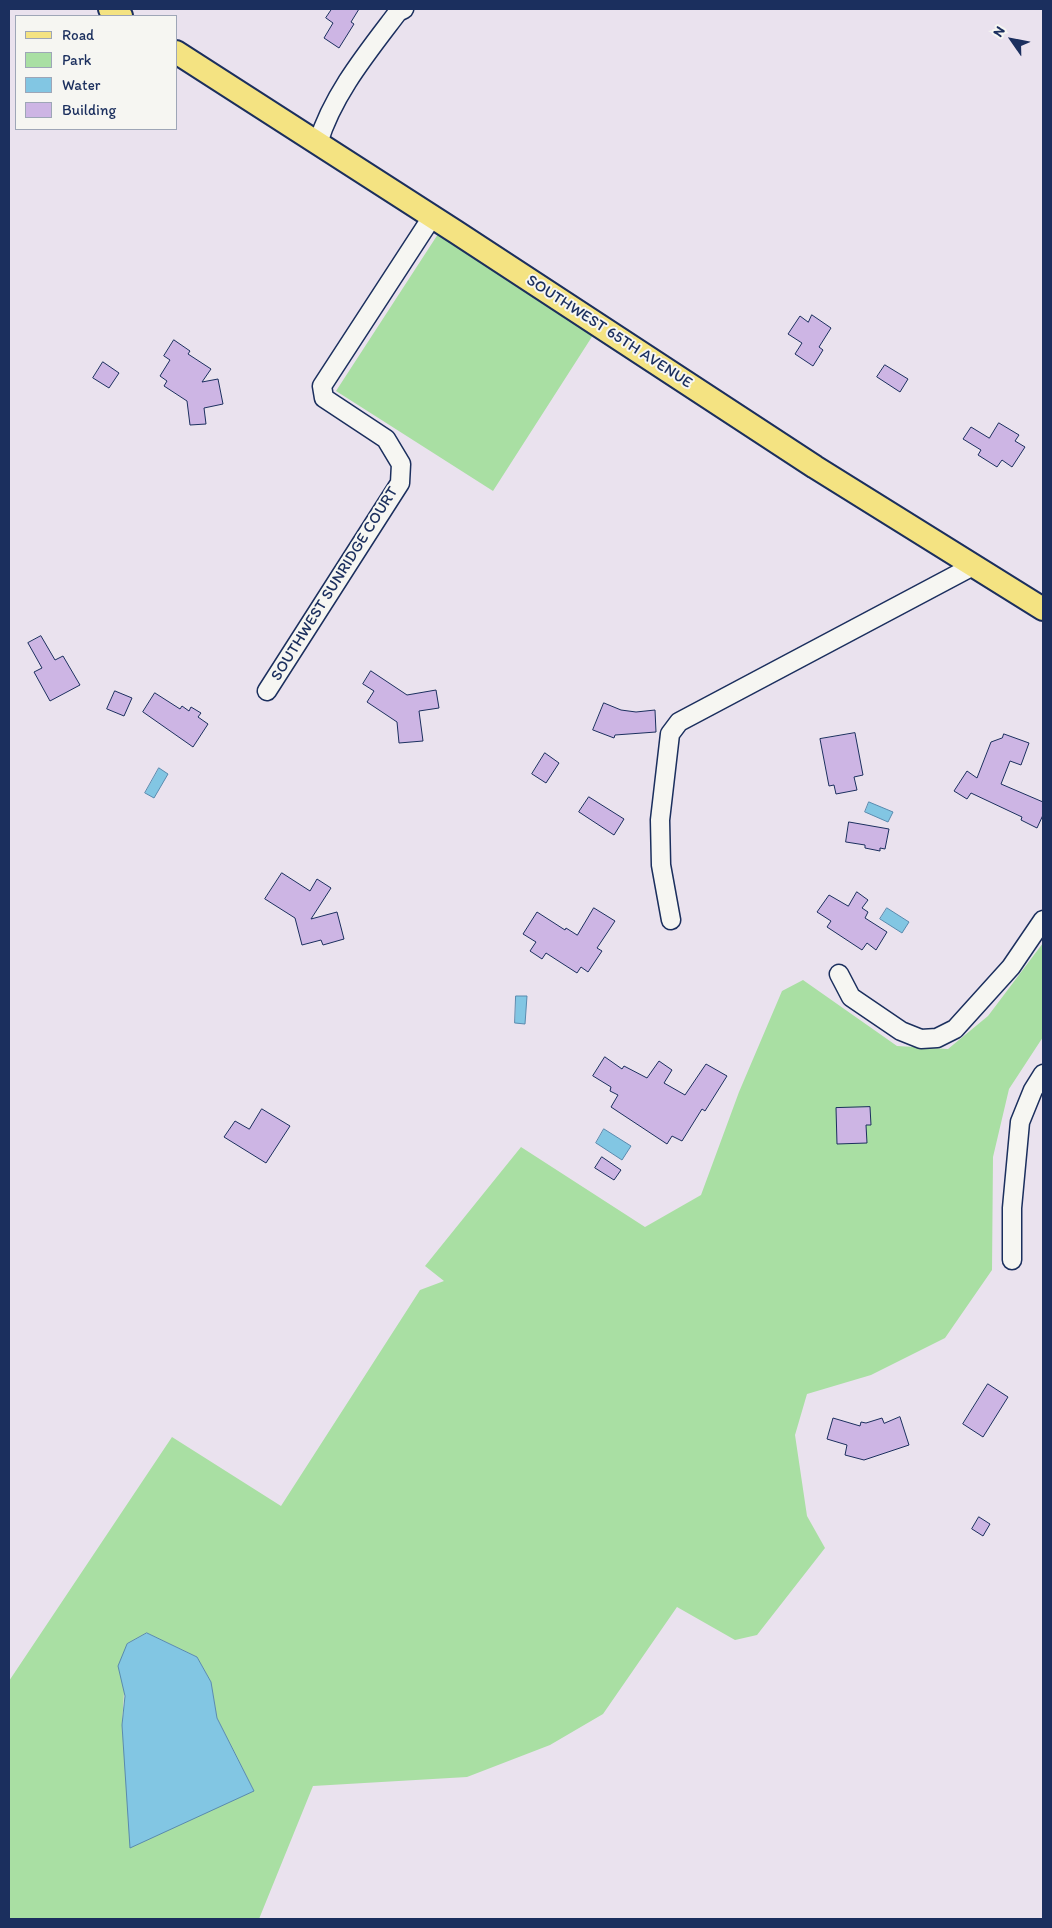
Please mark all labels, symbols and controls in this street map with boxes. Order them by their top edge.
legend [15,15,178,130]
north arrow [987,15,1037,65]
text: N [989,23,1009,40]
text: Road [62,26,94,44]
text: Park [62,51,92,69]
text: Water [62,76,100,94]
text: Building [62,101,116,119]
street label: SOUTHWEST 65TH AVENUE [522,271,696,393]
street label: SOUTHWEST SUNRIDGE COURT [267,483,403,685]

